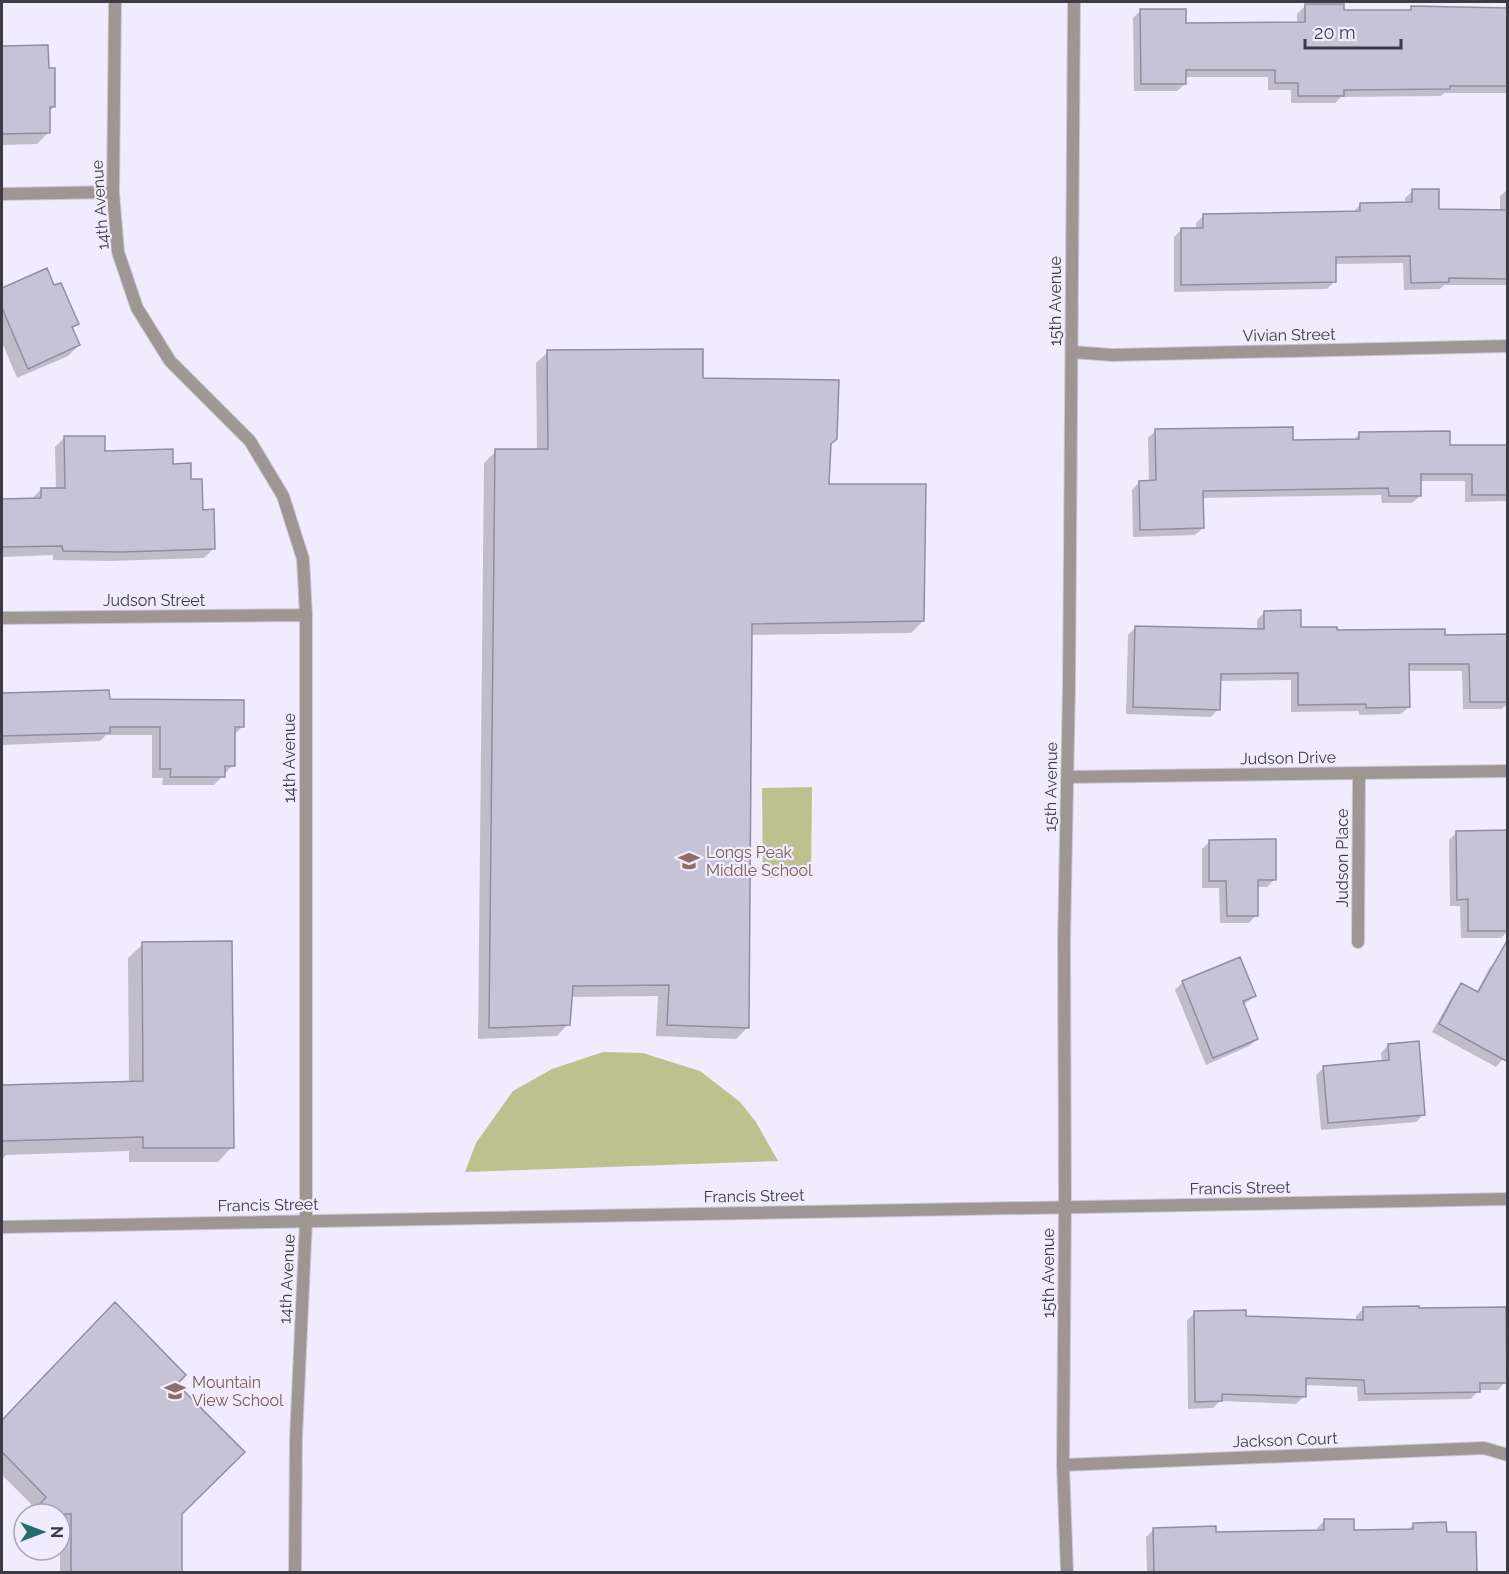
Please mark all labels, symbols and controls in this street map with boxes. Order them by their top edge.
scale bar [1305,12,1401,50]
text: 20 m [1314,22,1356,43]
street label: 14th Avenue [87,159,113,251]
street label: 15th Avenue [1046,256,1065,346]
street label: Vivian Street [1242,325,1336,345]
street label: Judson Street [103,591,206,610]
street label: 14th Avenue [280,713,299,803]
street label: 15th Avenue [1041,742,1061,832]
street label: Judson Drive [1240,748,1336,768]
street label: Judson Place [1333,809,1352,907]
place label: Longs Peak Middle School [706,843,813,880]
school or university icon: Longs Peak Middle School [677,849,701,873]
street label: Francis Street [1189,1178,1291,1198]
street label: Francis Street [703,1186,805,1206]
street label: Francis Street [217,1195,319,1215]
street label: 15th Avenue [1039,1228,1058,1318]
street label: 14th Avenue [275,1234,299,1324]
place label: Mountain View School [192,1373,284,1410]
school or university icon: Mountain View School [163,1379,187,1403]
street label: Jackson Court [1232,1429,1339,1451]
north arrow [12,1502,72,1562]
text: N [47,1526,66,1538]

